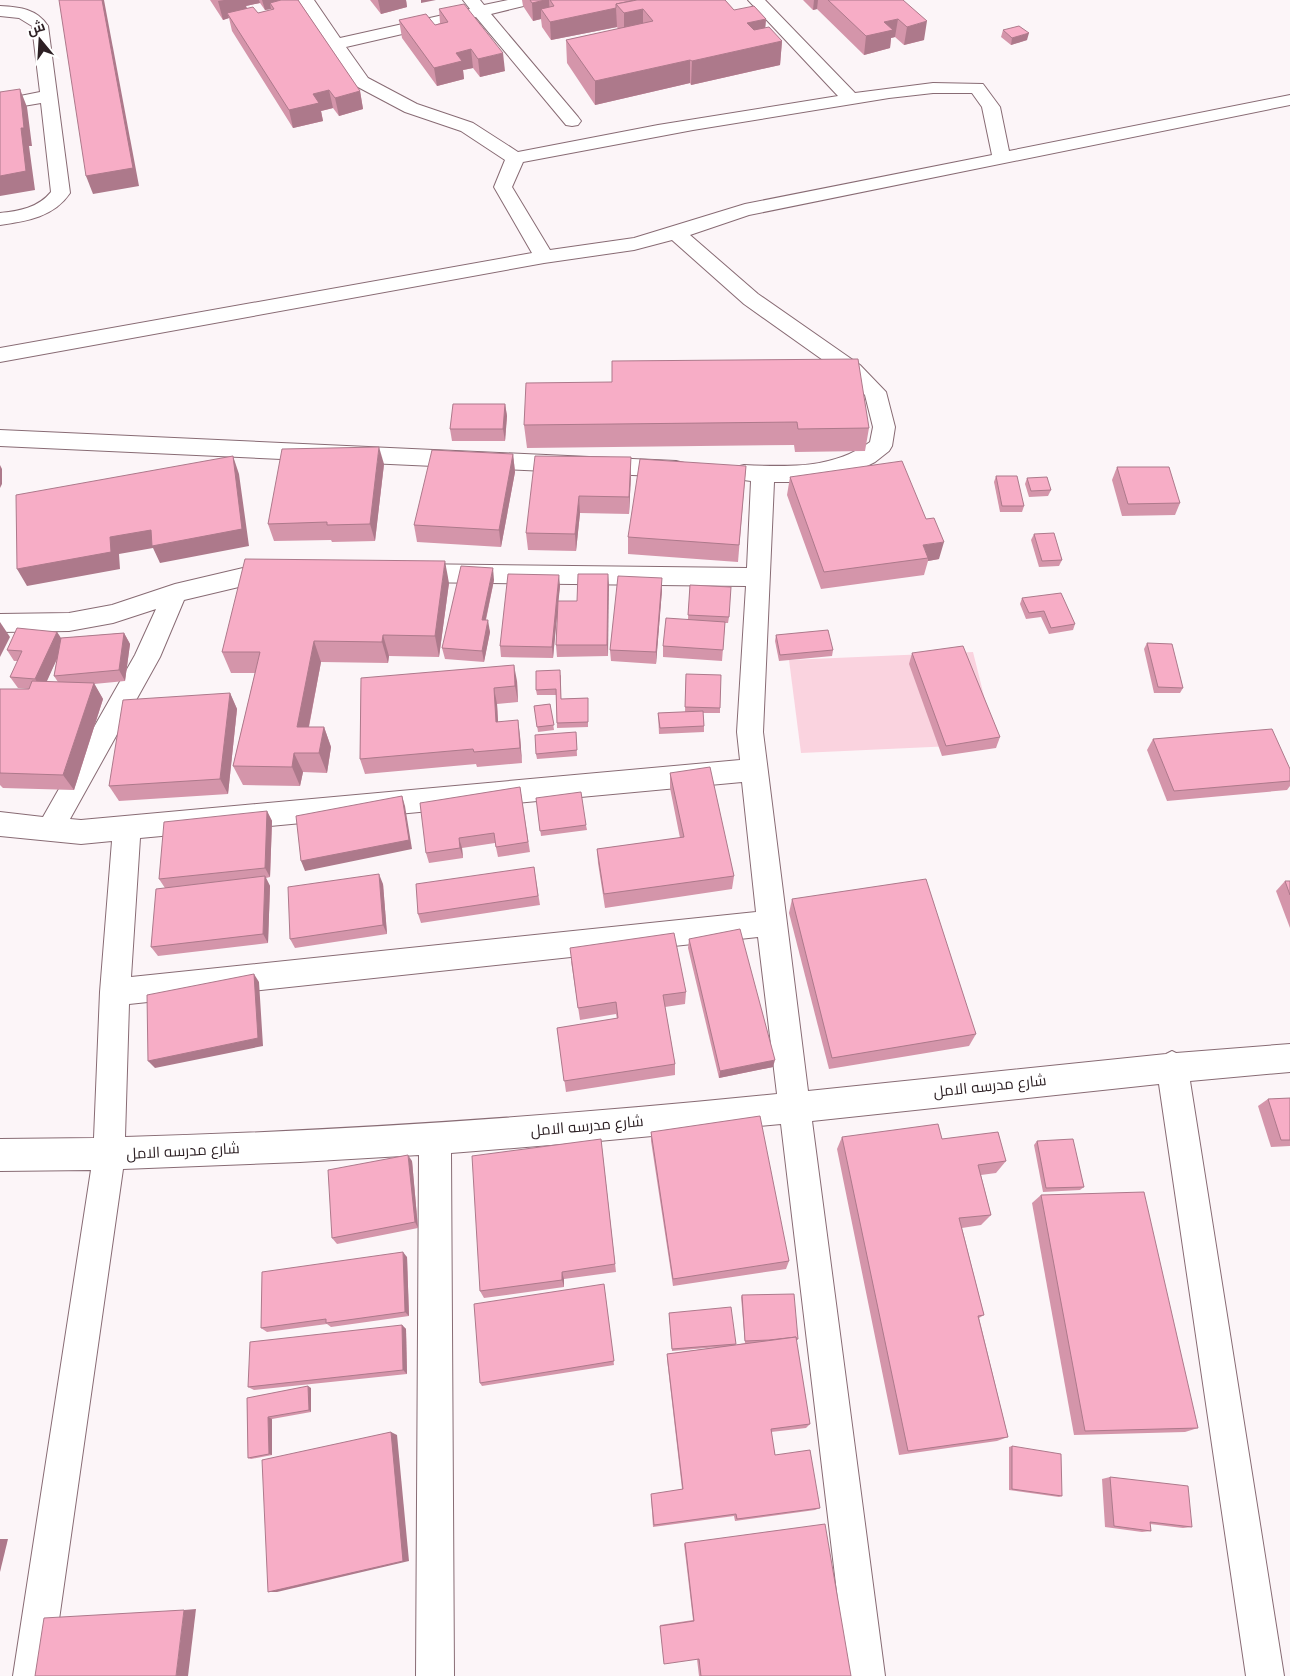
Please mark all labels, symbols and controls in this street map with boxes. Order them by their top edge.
north arrow [15,15,65,65]
text: ش [25,17,47,39]
street label: شارع مدرسه الامل [933,1071,1048,1103]
street label: شارع مدرسه الامل [530,1112,644,1142]
street label: شارع مدرسه الامل [126,1139,240,1165]

